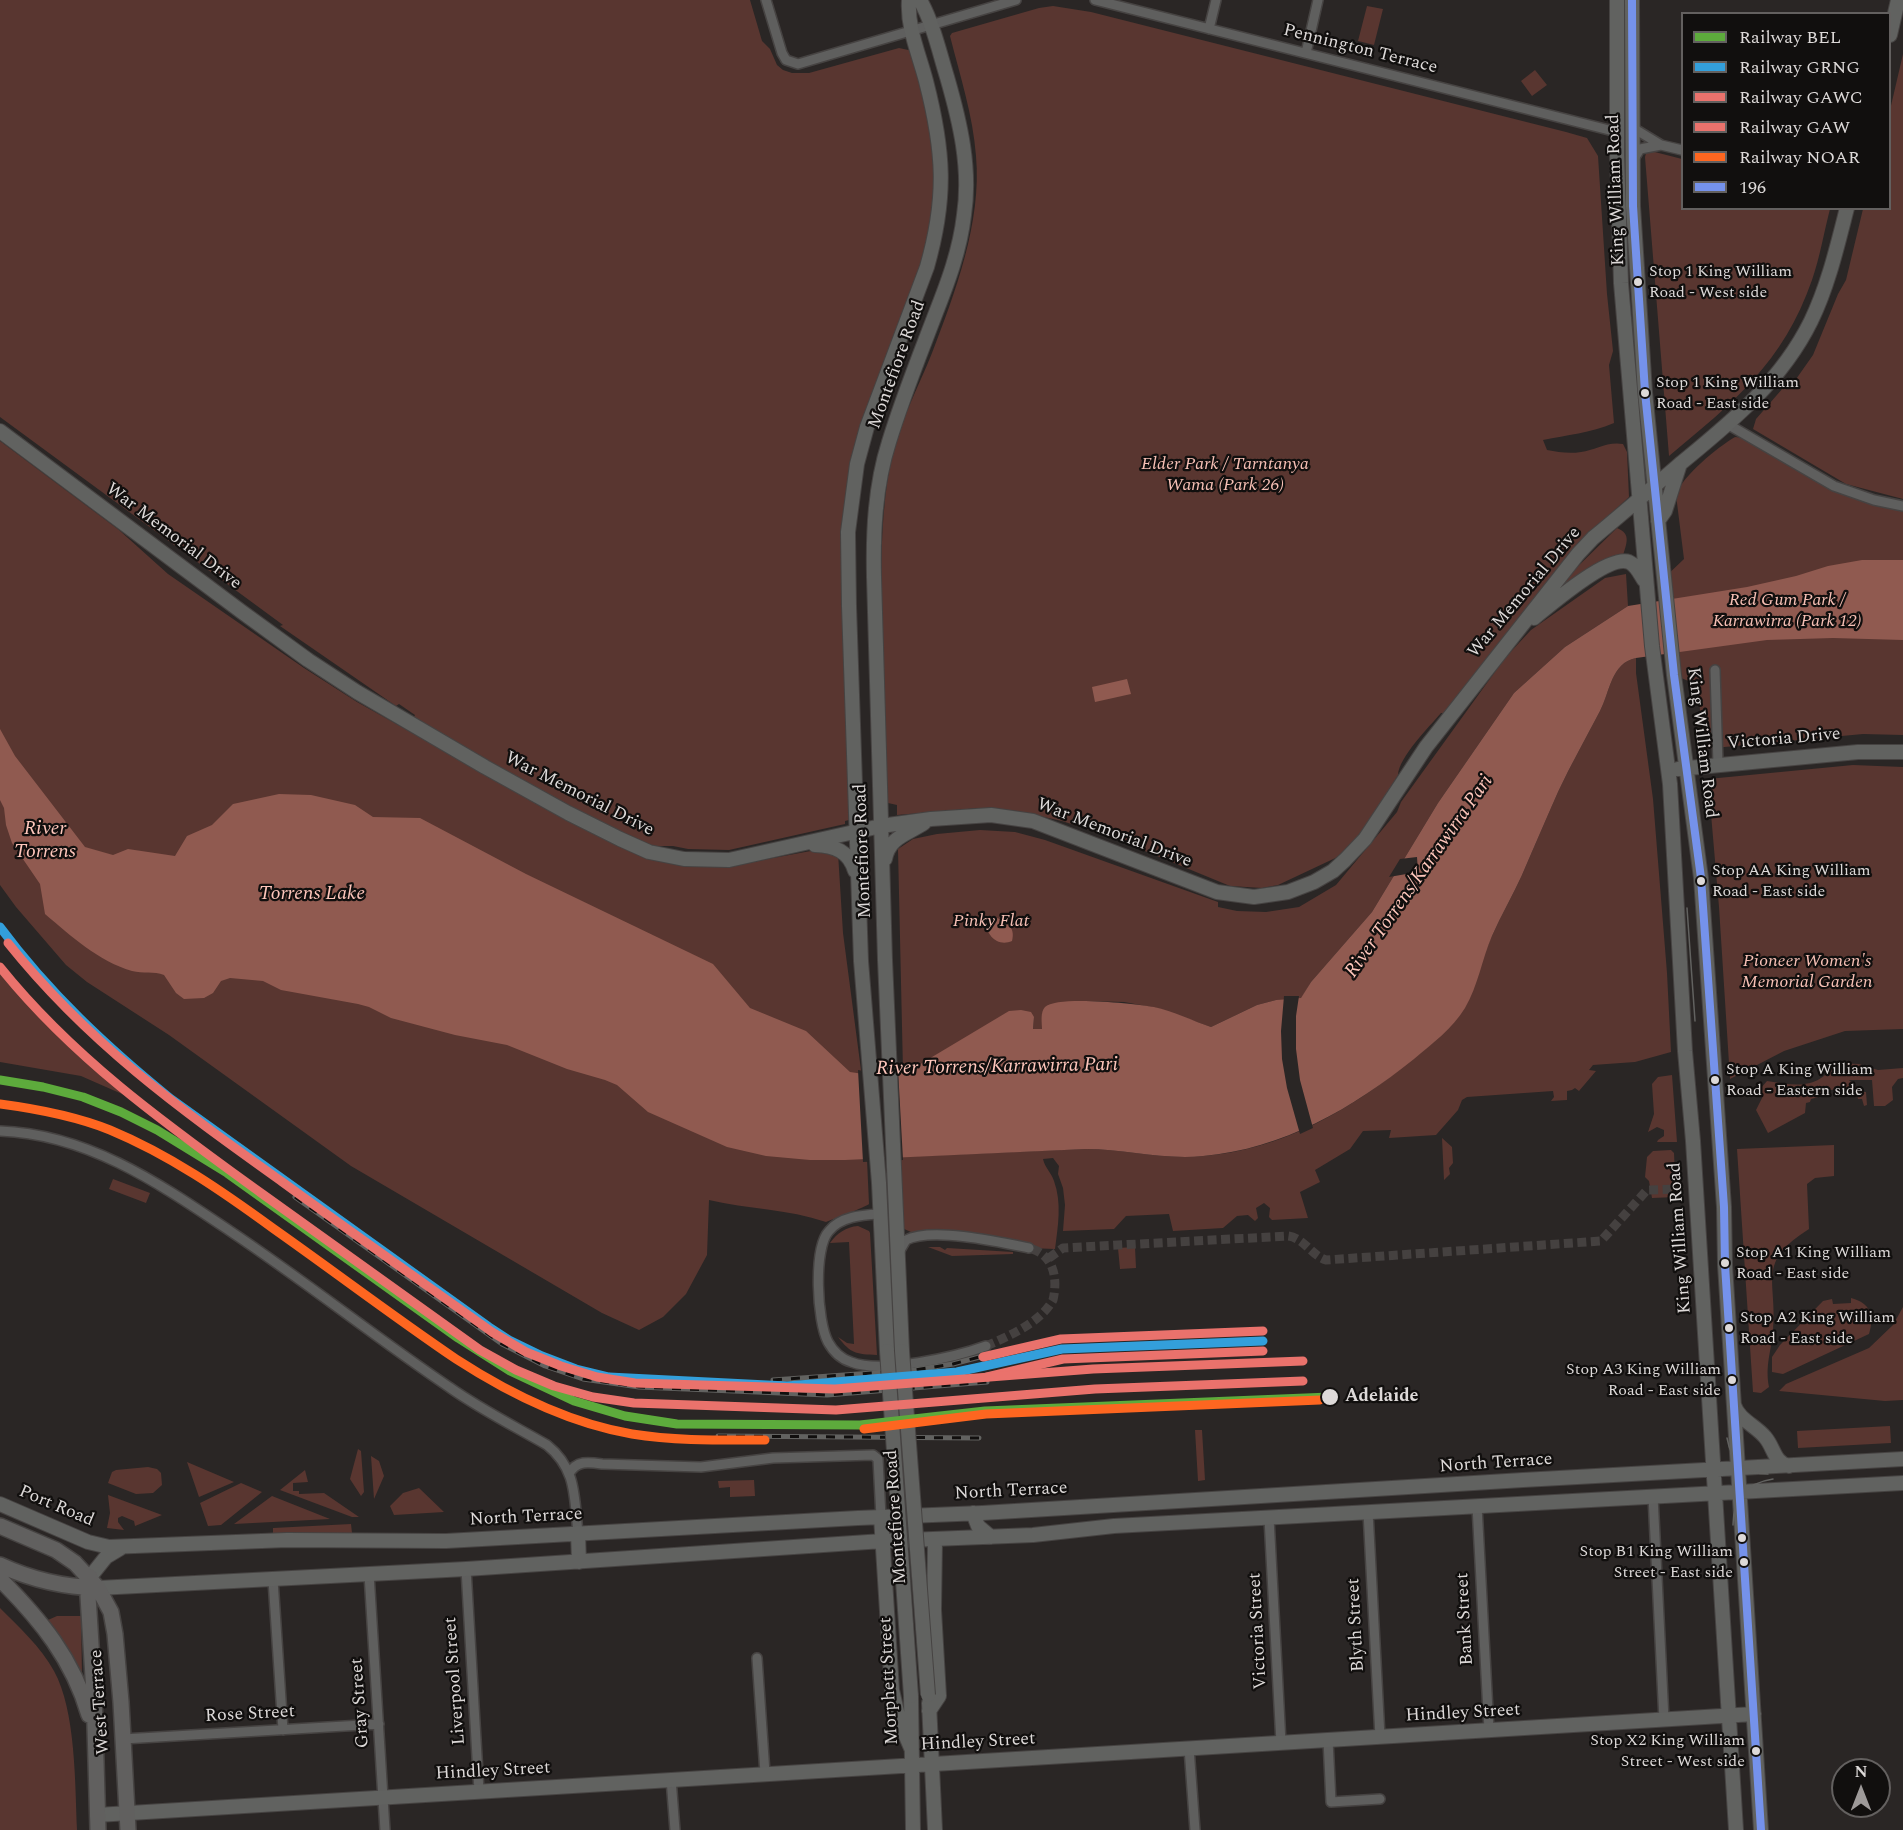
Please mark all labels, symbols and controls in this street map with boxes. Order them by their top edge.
legend [1681,12,1891,210]
street label: Pennington Terrace [1281,20,1439,80]
text: Railway BEL [1739,24,1841,51]
text: Railway GRNG [1739,54,1860,81]
text: Railway GAWC [1739,84,1863,111]
street label: King William Road [1604,114,1630,266]
text: Railway GAW [1739,114,1850,141]
text: Railway NOAR [1739,144,1860,171]
text: 196 [1739,174,1766,201]
place label: Stop 1 King William Road - West side [1649,263,1792,301]
marker: Stop 1 King William Road - West side [1632,276,1644,288]
street label: Montefiore Road [865,298,931,432]
place label: Stop 1 King William Road - East side [1656,374,1799,412]
marker: Stop 1 King William Road - East side [1639,387,1651,399]
park label: Elder Park / Tarntanya Wama (Park 26) [1141,454,1309,496]
street label: War Memorial Drive [101,479,245,595]
street label: War Memorial Drive [1464,523,1586,663]
park label: Red Gum Park / Karrawirra (Park 12) [1712,590,1862,632]
street label: King William Road [1681,666,1721,820]
street label: Victoria Drive [1726,724,1842,756]
street label: War Memorial Drive [501,748,657,842]
water label: River Torrens/Karrawirra Pari [1341,771,1499,983]
street label: Montefiore Road [851,783,877,919]
street label: War Memorial Drive [1033,794,1195,874]
water label: River Torrens [14,818,76,865]
place label: Stop AA King William Road - East side [1712,862,1871,900]
marker: Stop AA King William Road - East side [1695,875,1707,887]
water label: Torrens Lake [259,883,365,907]
park label: Pinky Flat [953,911,1029,933]
park label: Pioneer Women's Memorial Garden [1741,951,1873,994]
water label: River Torrens/Karrawirra Pari [876,1054,1118,1082]
place label: Stop A King William Road - Eastern side [1726,1061,1873,1099]
marker: Stop A King William Road - Eastern side [1709,1074,1721,1086]
street label: King William Road [1665,1162,1697,1314]
place label: Stop A1 King William Road - East side [1736,1244,1891,1282]
marker: Stop A1 King William Road - East side [1719,1257,1731,1269]
place label: Stop A2 King William Road - East side [1740,1309,1895,1347]
marker: Stop A2 King William Road - East side [1723,1322,1735,1334]
place label: Stop A3 King William Road - East side [1566,1361,1721,1399]
marker: Stop A3 King William Road - East side [1726,1374,1738,1386]
place label: Adelaide [1345,1386,1419,1408]
marker: Adelaide [1320,1387,1340,1407]
street label: Montefiore Road [882,1449,912,1585]
street label: North Terrace [1439,1449,1553,1479]
street label: North Terrace [954,1478,1068,1506]
street label: Port Road [15,1482,97,1532]
street label: North Terrace [469,1504,583,1532]
unlabelled marker [1736,1532,1748,1544]
place label: Stop B1 King William Street - East side [1580,1543,1733,1581]
marker: Stop B1 King William Street - East side [1738,1556,1750,1568]
street label: Victoria Street [1245,1572,1273,1690]
street label: Bank Street [1453,1572,1479,1666]
street label: Blyth Street [1344,1577,1370,1673]
street label: Liverpool Street [441,1616,471,1746]
street label: Morphett Street [876,1617,904,1745]
street label: West Terrace [87,1649,115,1755]
street label: Gray Street [347,1657,375,1749]
street label: Hindley Street [1405,1700,1521,1728]
street label: Rose Street [205,1702,295,1728]
street label: Hindley Street [920,1729,1036,1757]
place label: Stop X2 King William Street - West side [1590,1732,1745,1770]
marker: Stop X2 King William Street - West side [1750,1745,1762,1757]
street label: Hindley Street [435,1758,551,1786]
north arrow [1831,1758,1891,1818]
text: N [1854,1760,1868,1784]

